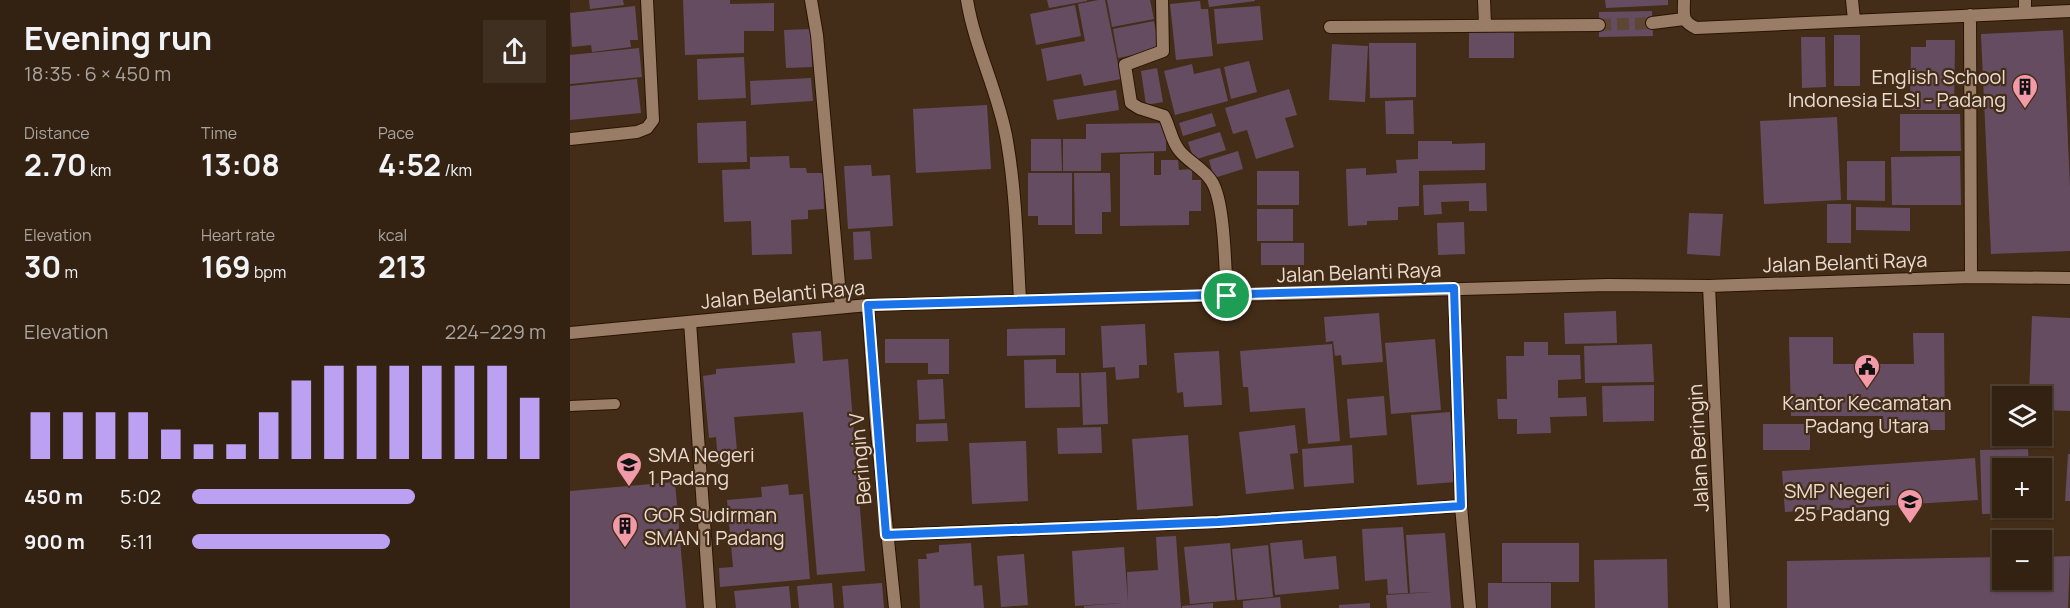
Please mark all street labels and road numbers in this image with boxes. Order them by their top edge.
street label: Jalan Belanti Raya [1762,246,1928,278]
street label: Jalan Belanti Raya [1276,256,1442,288]
street label: Jalan Belanti Raya [700,273,866,315]
street label: Jalan Beringin [1681,383,1715,513]
street label: Beringin V [843,412,877,506]

